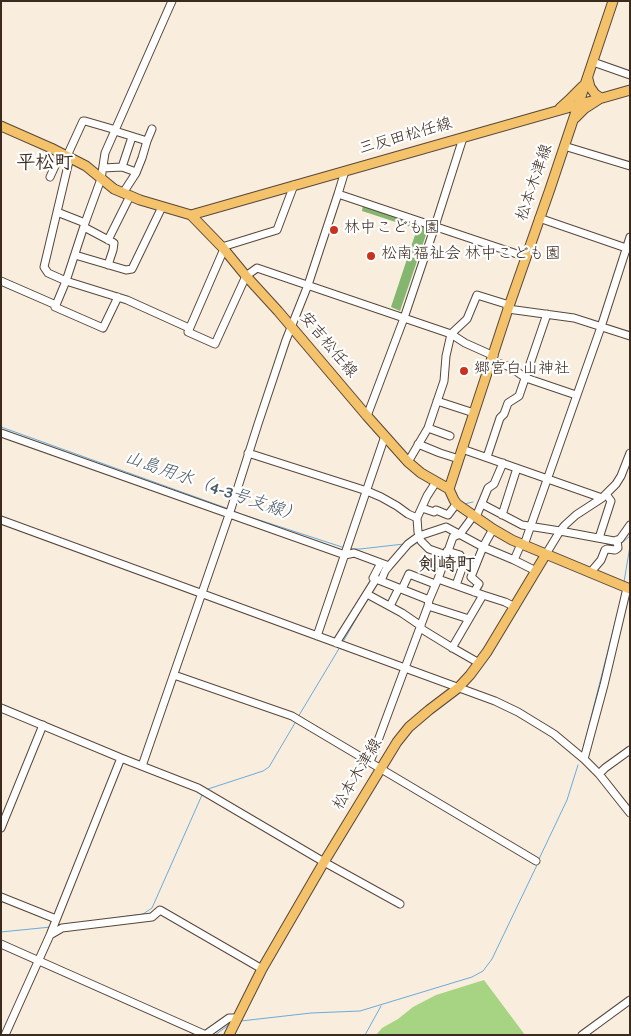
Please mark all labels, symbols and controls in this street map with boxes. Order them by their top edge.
street label: 三反田松任線 [357,116,455,160]
street label: 松本木津線 [514,142,558,224]
district label: 平松町 [17,154,73,176]
place label: 林中こども園 [344,220,440,240]
marker: 林中こども園 [328,224,340,236]
place label: 松南福祉会 林中こども園 [381,246,561,266]
marker: 松南福祉会 林中こども園 [365,250,377,262]
street label: 安吉松任線 [294,309,360,383]
place label: 郷宮白山神社 [474,361,570,381]
marker: 郷宮白山神社 [458,365,470,377]
water label: 山島用水（4-3号支線） [121,449,303,529]
district label: 剣崎町 [419,556,475,578]
street label: 松本木津線 [330,736,388,814]

